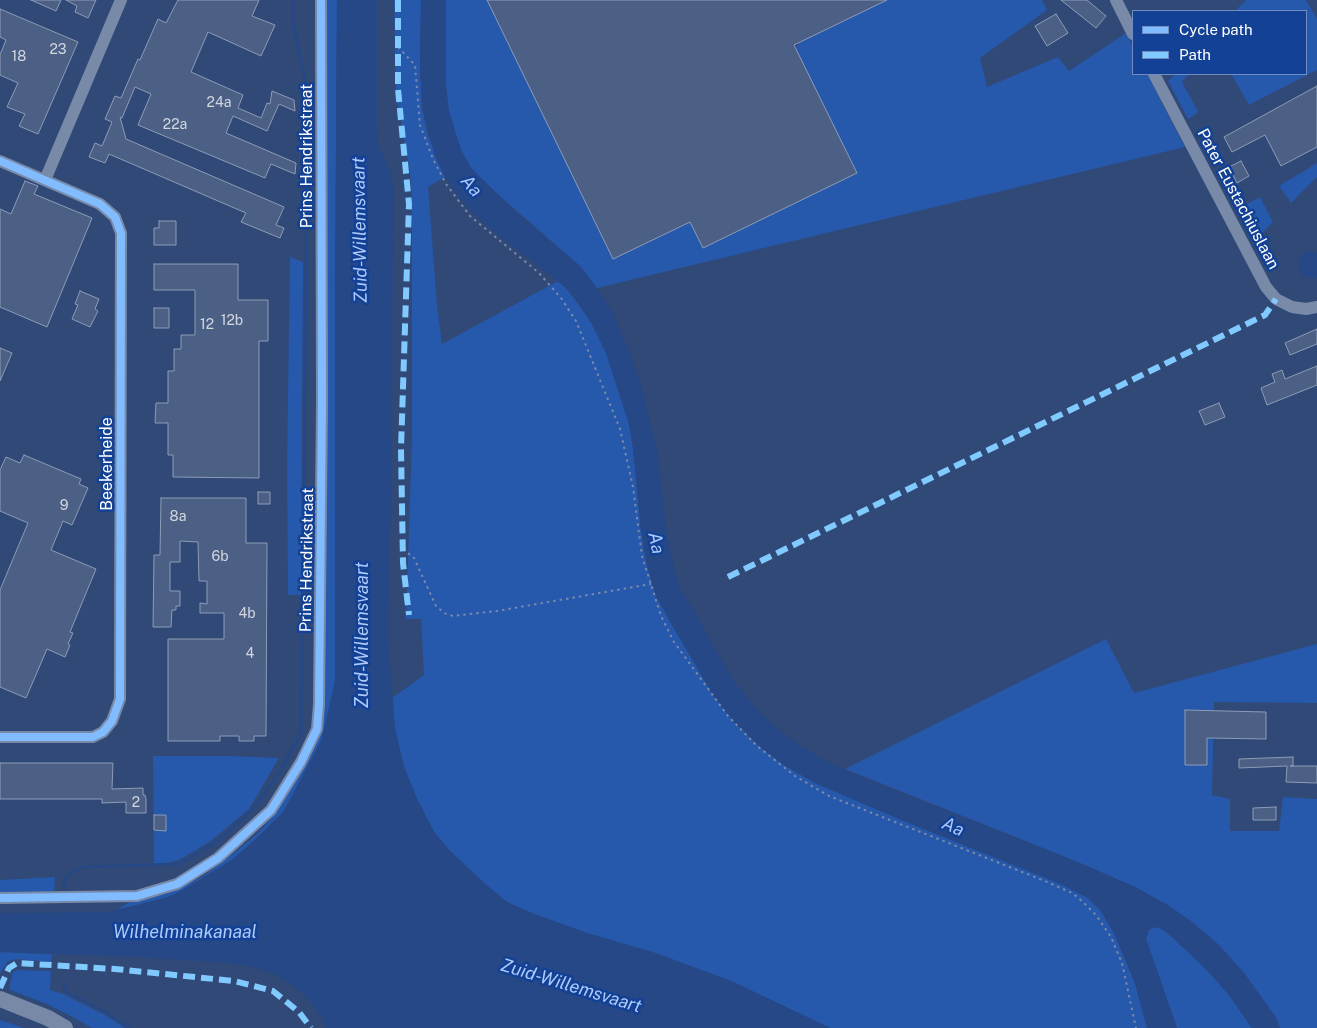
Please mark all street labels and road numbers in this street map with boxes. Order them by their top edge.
street label: Prins Hendrikstraat [297,84,317,228]
street label: Pater Eustachiuslaan [1193,125,1283,273]
street label: Beekerheide [97,417,117,511]
street label: Prins Hendrikstraat [296,488,318,632]

